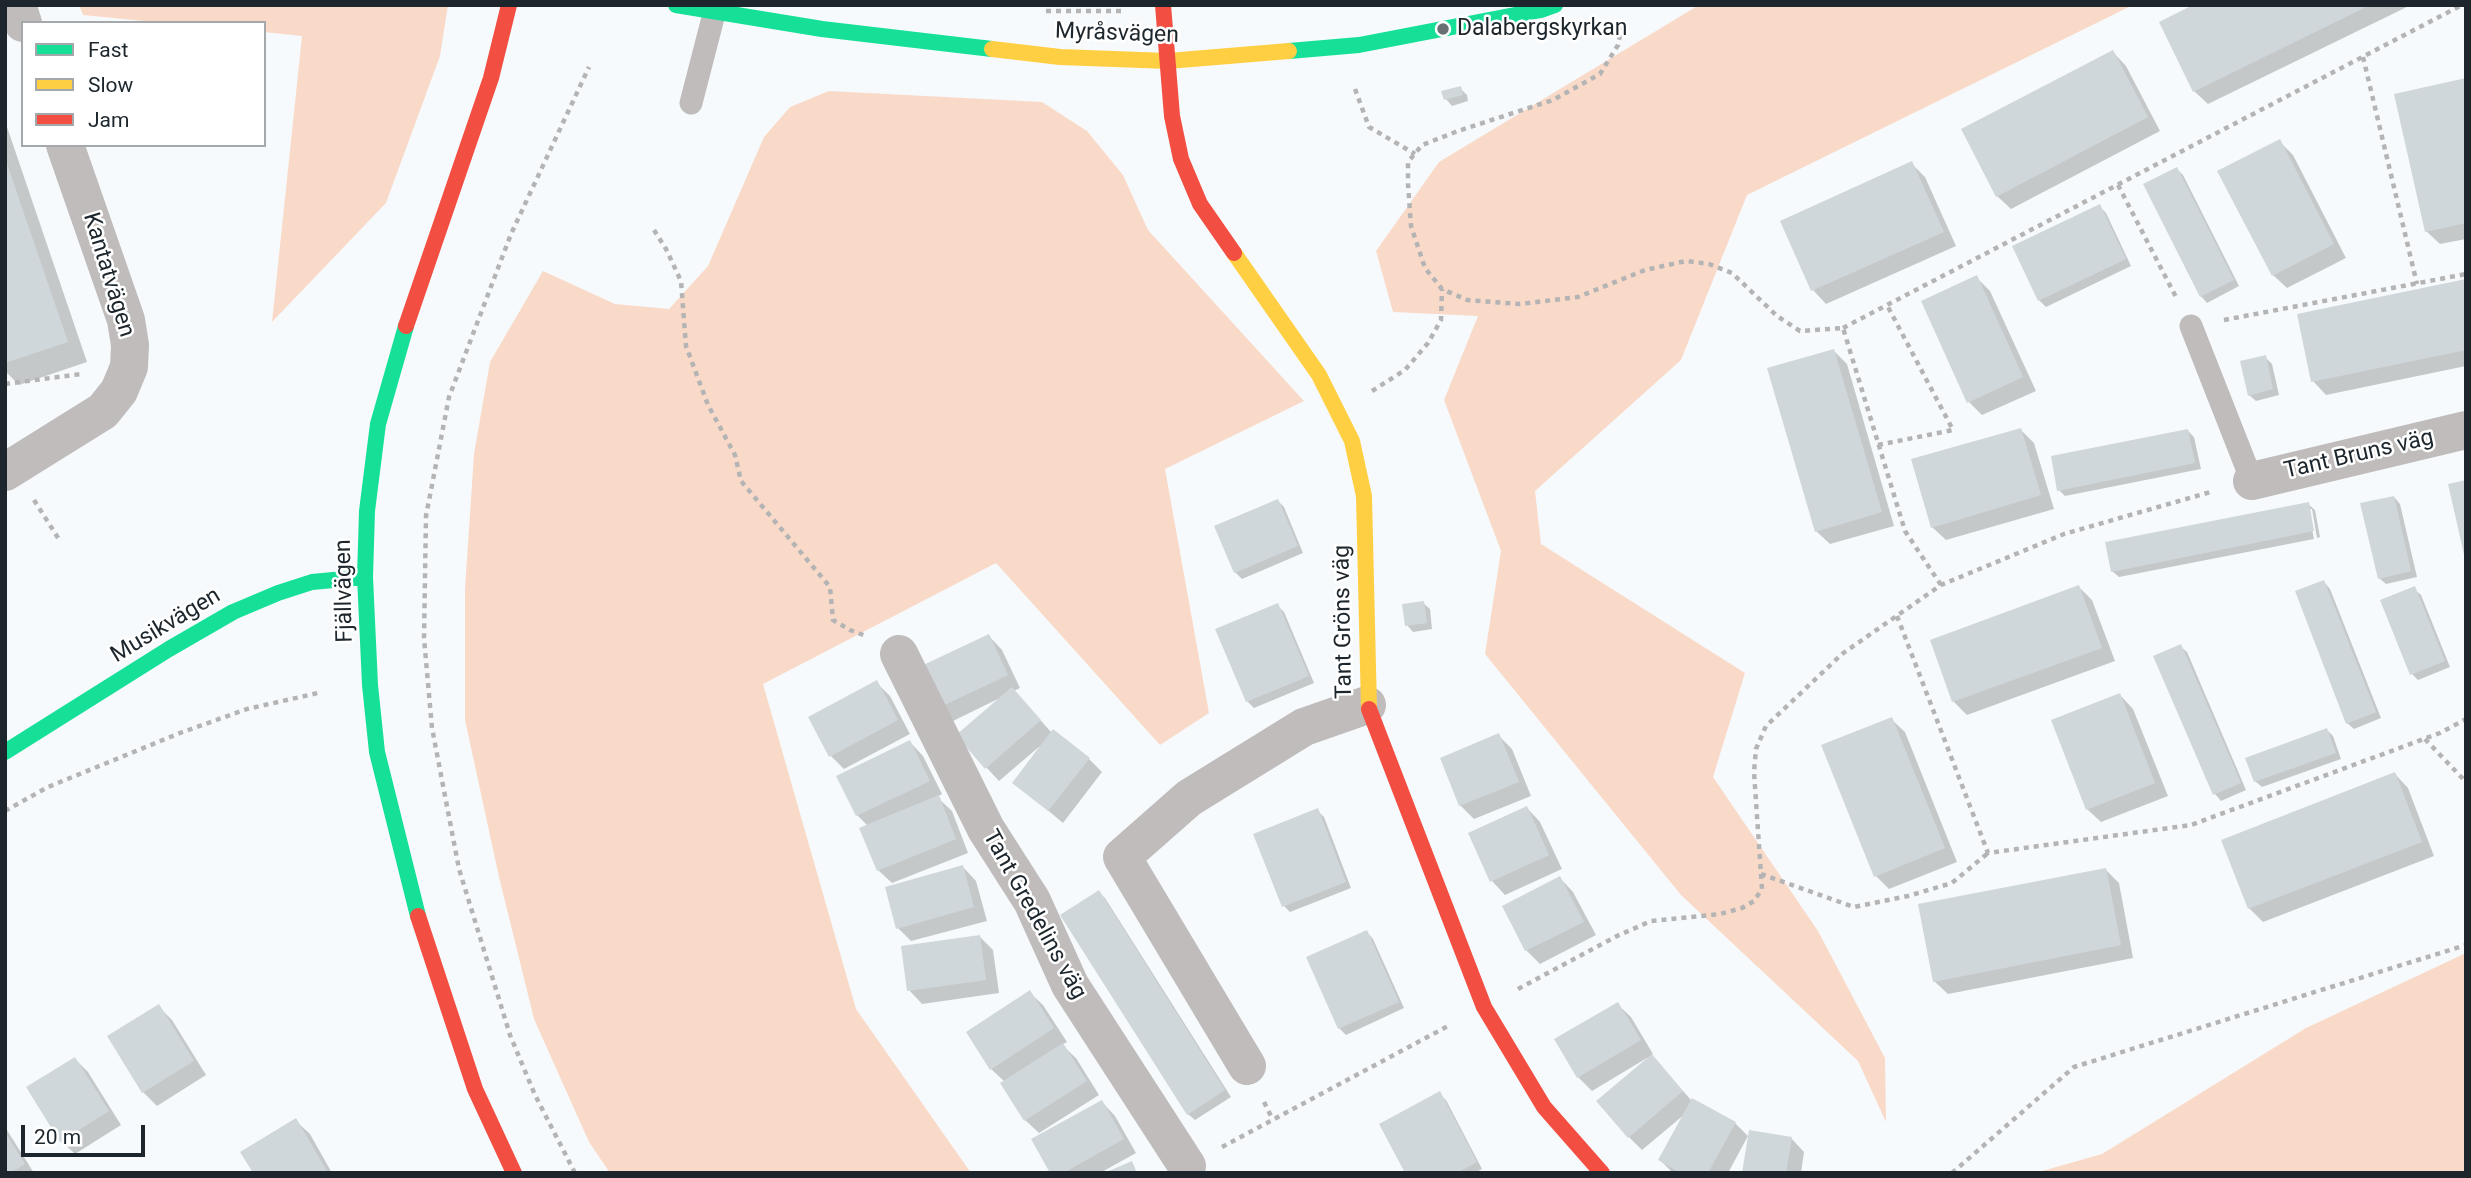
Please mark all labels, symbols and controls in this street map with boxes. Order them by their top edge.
place label: Dalabergskyrkan [1457,15,1627,43]
street label: Myråsvägen [1055,18,1179,50]
legend [21,21,266,147]
marker: Dalabergskyrkan [1435,21,1451,37]
text: Fast [88,38,128,62]
text: Slow [88,73,133,97]
text: Jam [88,108,129,132]
street label: Kantatvägen [76,210,140,340]
street label: Tant Bruns väg [2282,424,2436,486]
street label: Fjällvägen [330,539,360,643]
street label: Tant Gröns väg [1329,545,1359,699]
street label: Musikvägen [106,582,226,670]
street label: Tant Gredelins väg [976,825,1092,1005]
scale bar [24,1112,149,1156]
text: 20 m [34,1125,81,1149]

